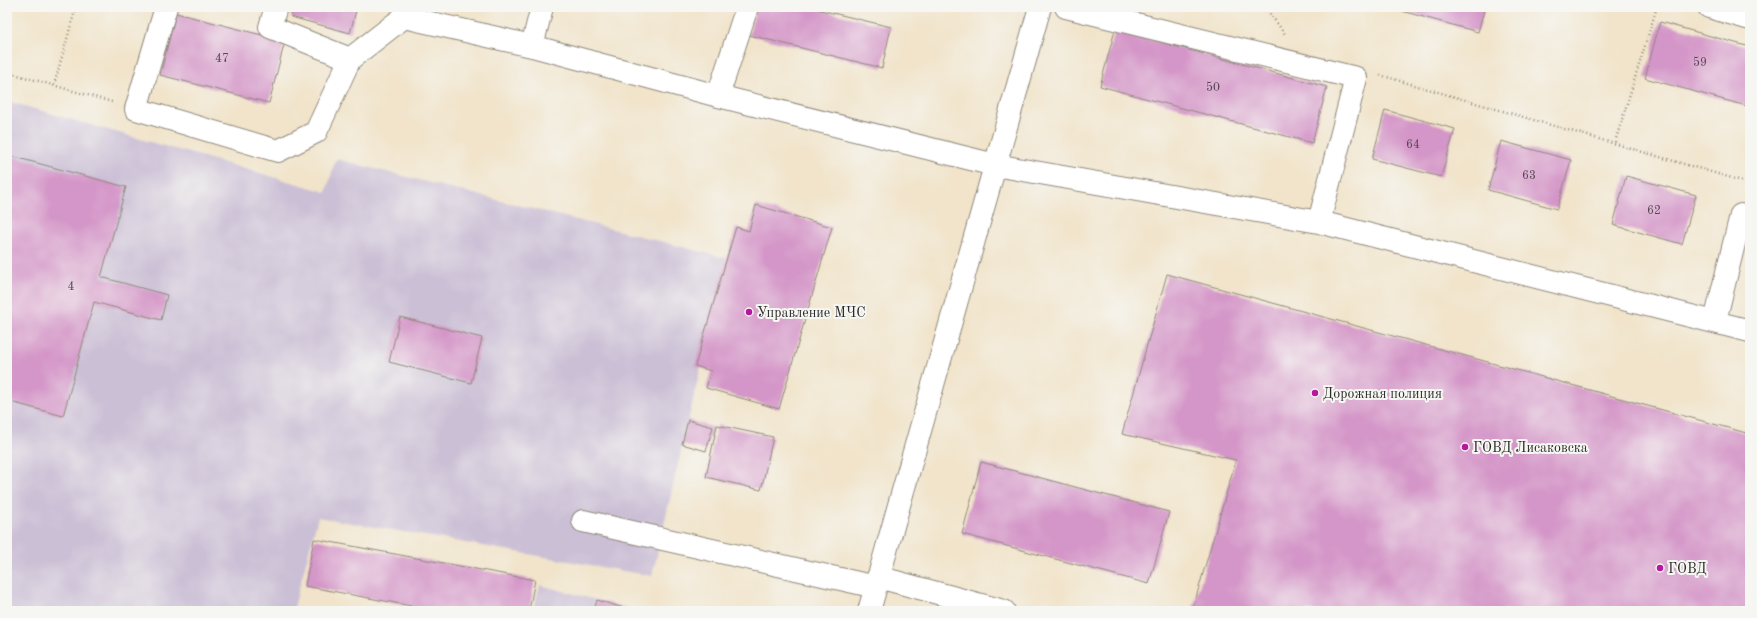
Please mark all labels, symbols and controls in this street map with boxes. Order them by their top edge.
house number: 47 [215,53,229,65]
house number: 59 [1693,56,1707,69]
house number: 50 [1206,81,1220,94]
house number: 64 [1406,139,1420,151]
house number: 63 [1522,170,1536,182]
house number: 62 [1647,205,1661,217]
house number: 4 [68,281,75,293]
place label: Управление МЧС [757,306,866,320]
marker: Управление МЧС [744,307,754,317]
place label: Дорожная полиция [1323,387,1442,401]
marker: Дорожная полиция [1310,388,1320,398]
place label: ГОВД Лисаковска [1473,441,1588,455]
marker: ГОВД Лисаковска [1460,442,1470,452]
place label: ГОВД [1668,562,1707,576]
marker: ГОВД [1655,563,1665,573]

